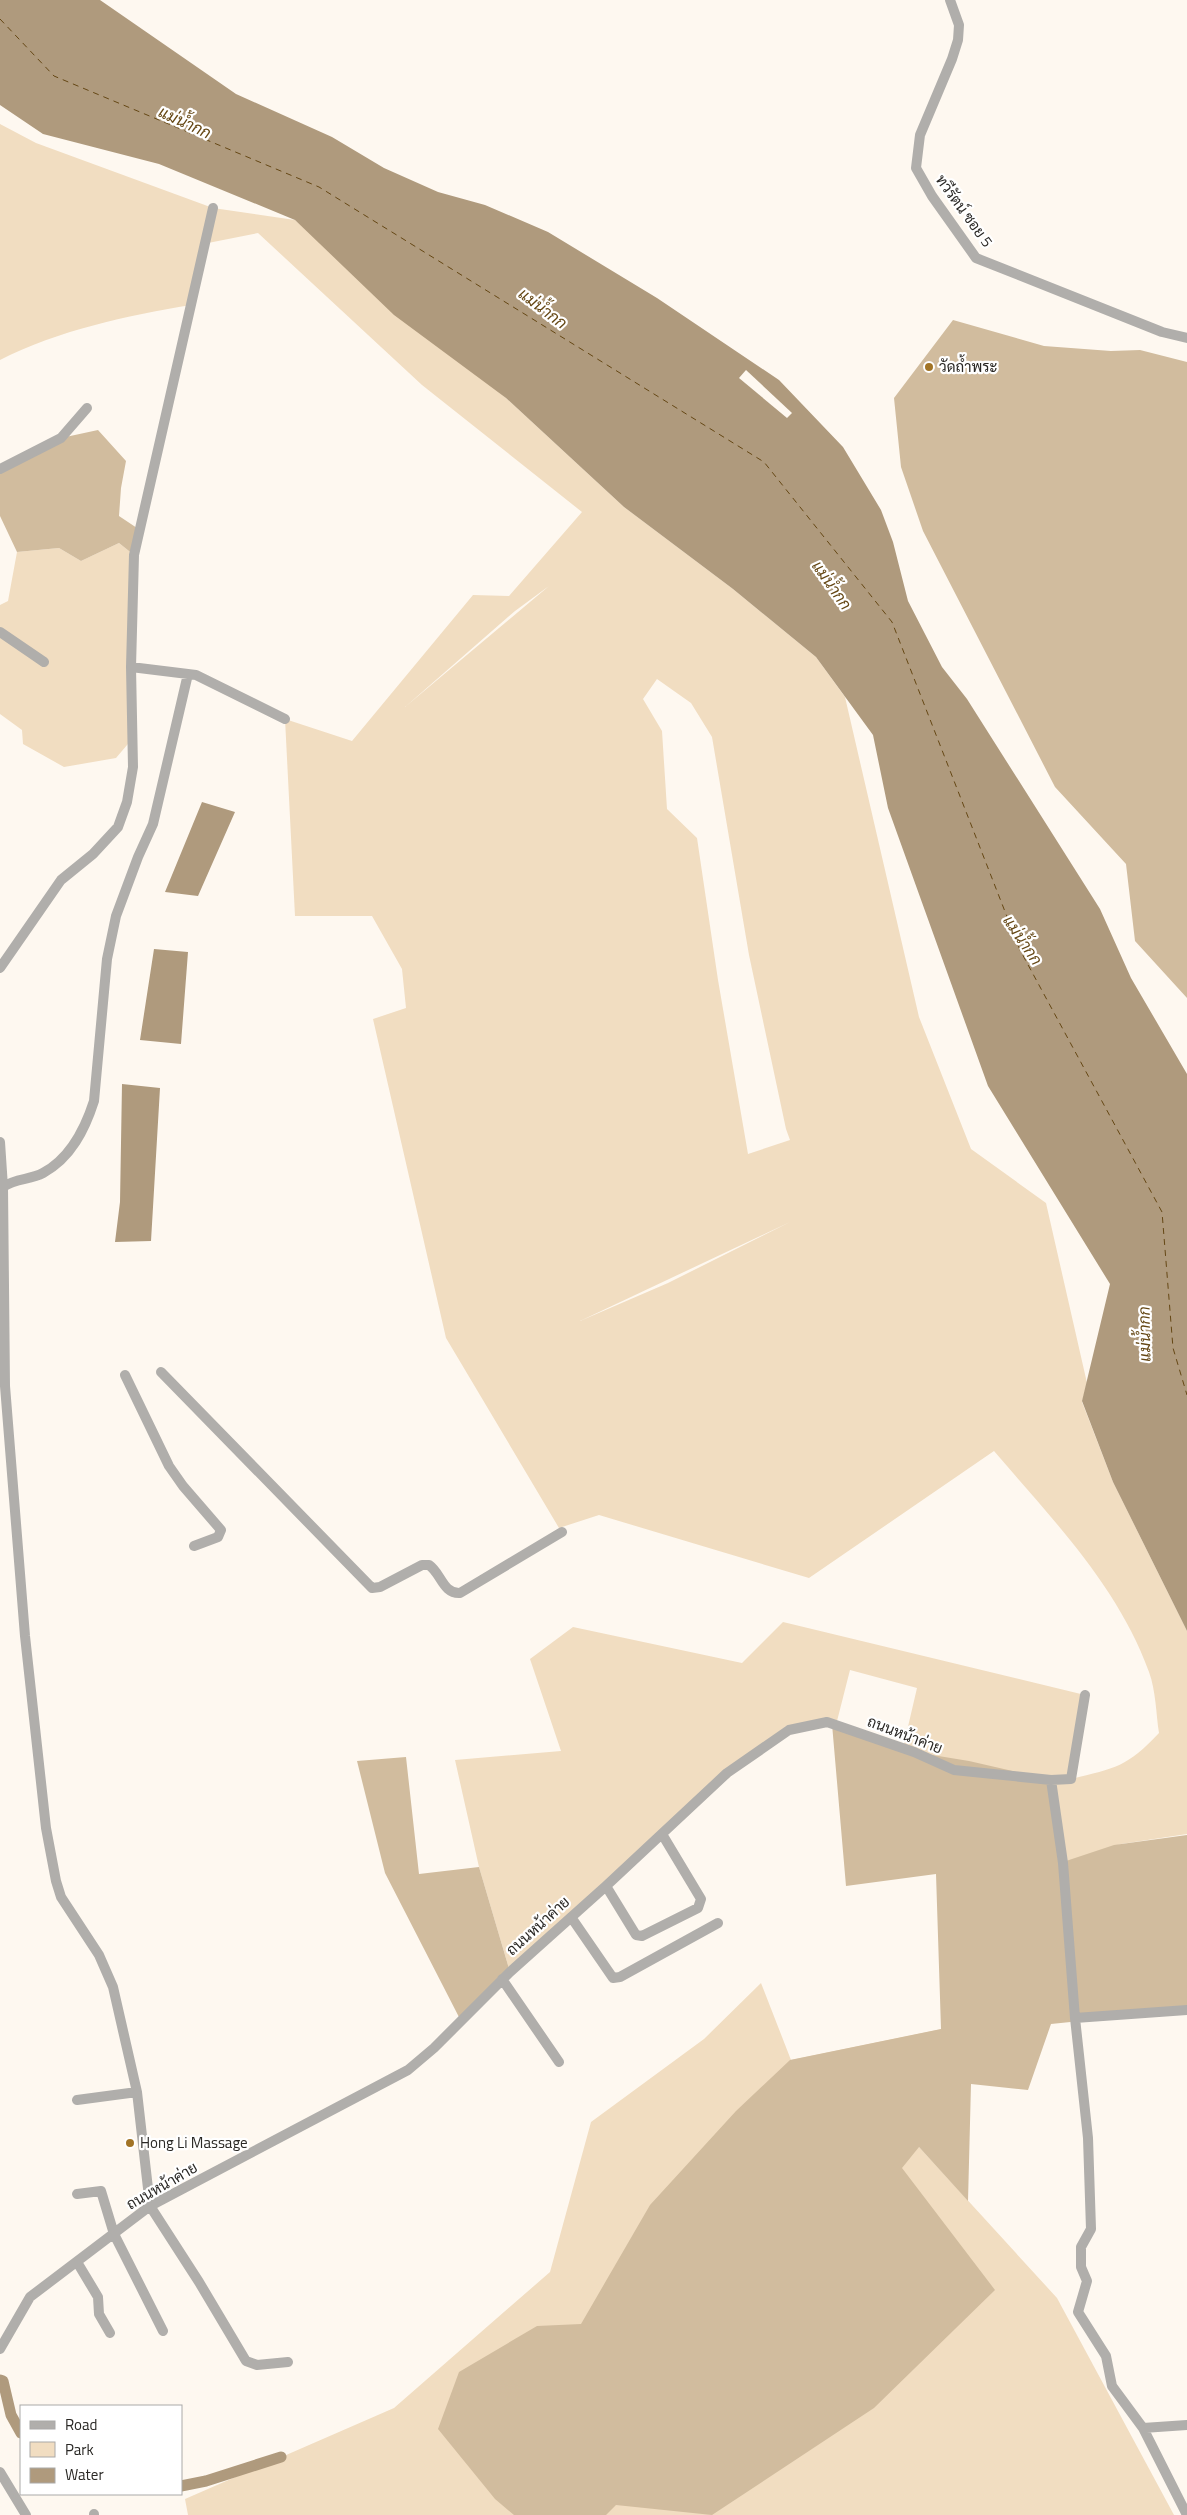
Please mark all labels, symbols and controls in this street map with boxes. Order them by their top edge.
water label: แม่น้ำกก [155,98,216,145]
street label: ทวีรัตน์ ซอย 5 [930,170,999,252]
water label: แม่น้ำกก [514,280,574,334]
place label: วัดถ้ำพระ [939,354,998,378]
marker: วัดถ้ำพระ [923,361,935,373]
water label: แม่น้ำกก [806,554,859,615]
water label: แม่น้ำกก [998,909,1050,970]
water label: แม่น้ำกก [1130,1306,1156,1362]
street label: ถนนหน้าค่าย [864,1710,946,1759]
street label: ถนนหน้าค่าย [501,1891,575,1961]
place label: Hong Li Massage [140,2131,248,2154]
marker: Hong Li Massage [124,2137,136,2149]
street label: ถนนหน้าค่าย [122,2156,202,2215]
legend [20,2405,182,2495]
text: Road [65,2413,97,2436]
text: Park [65,2438,94,2461]
text: Water [65,2463,104,2486]

